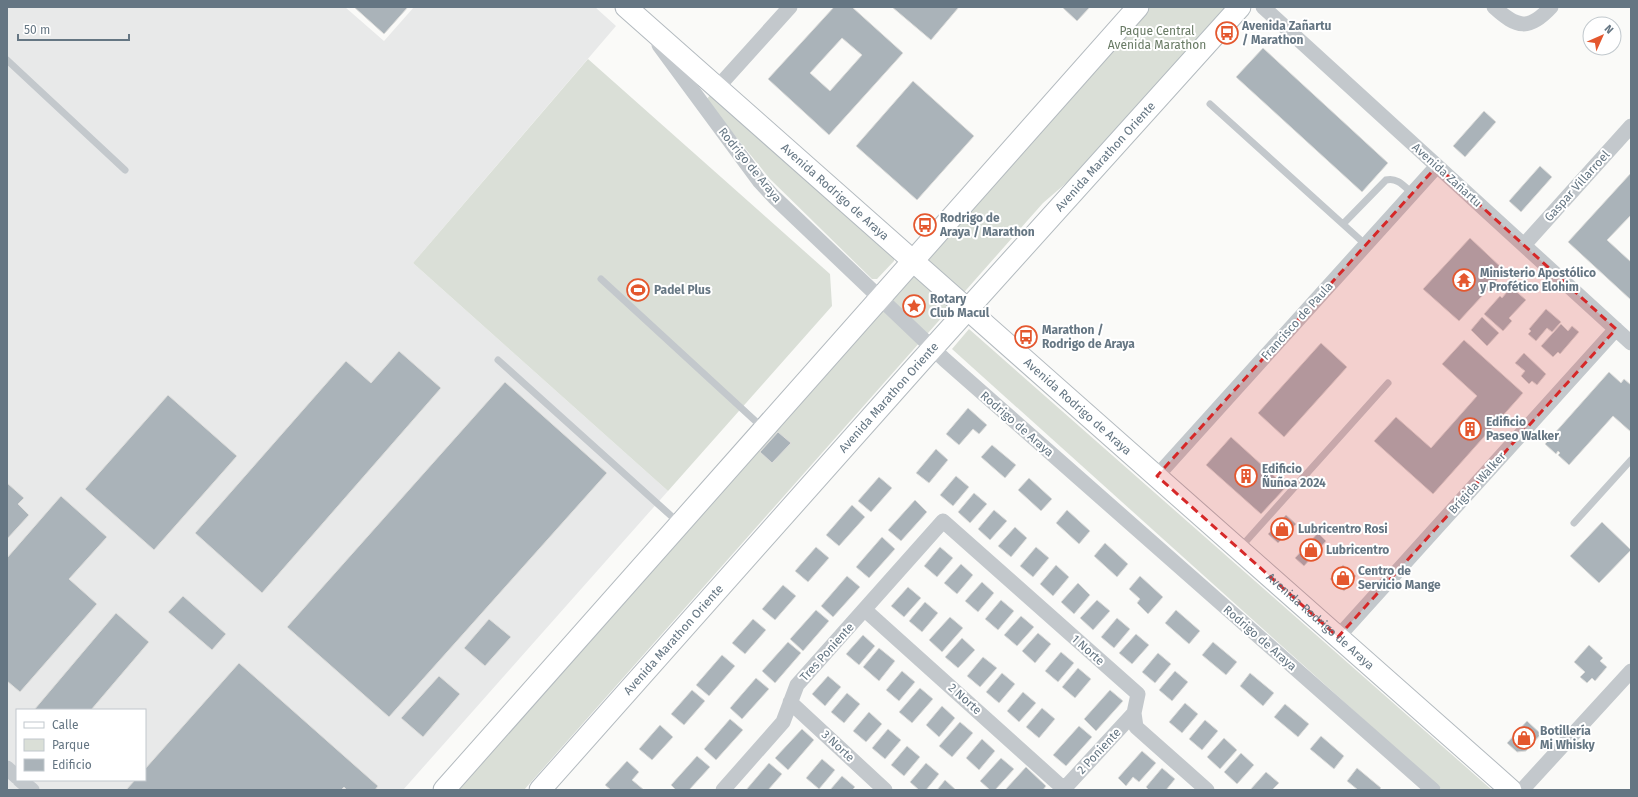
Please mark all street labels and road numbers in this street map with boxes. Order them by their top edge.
street label: Avenida Marathon Oriente [1052,99,1158,214]
street label: Rodrigo de Araya [716,125,784,205]
street label: Avenida Zañartu [1409,140,1485,210]
street label: Avenida Rodrigo de Araya [778,141,892,243]
street label: Gaspar Villarroel [1542,147,1613,224]
street label: Francisco de Paula [1258,279,1336,363]
street label: Avenida Marathon Oriente [836,340,941,455]
street label: Avenida Rodrigo de Araya [1021,355,1134,458]
street label: Rodrigo de Araya [978,389,1056,459]
street label: Brígida Walker [1446,449,1509,517]
street label: Avenida Rodrigo de Araya [1264,570,1377,673]
street label: Avenida Marathon Oriente [621,582,726,698]
street label: Rodrigo de Araya [1221,603,1299,673]
street label: Tres Poniente [797,620,857,684]
street label: 1 Norte [1069,632,1107,668]
street label: 2 Norte [946,681,984,717]
street label: 2 Poniente [1074,725,1124,777]
street label: 3 Norte [819,727,857,765]

